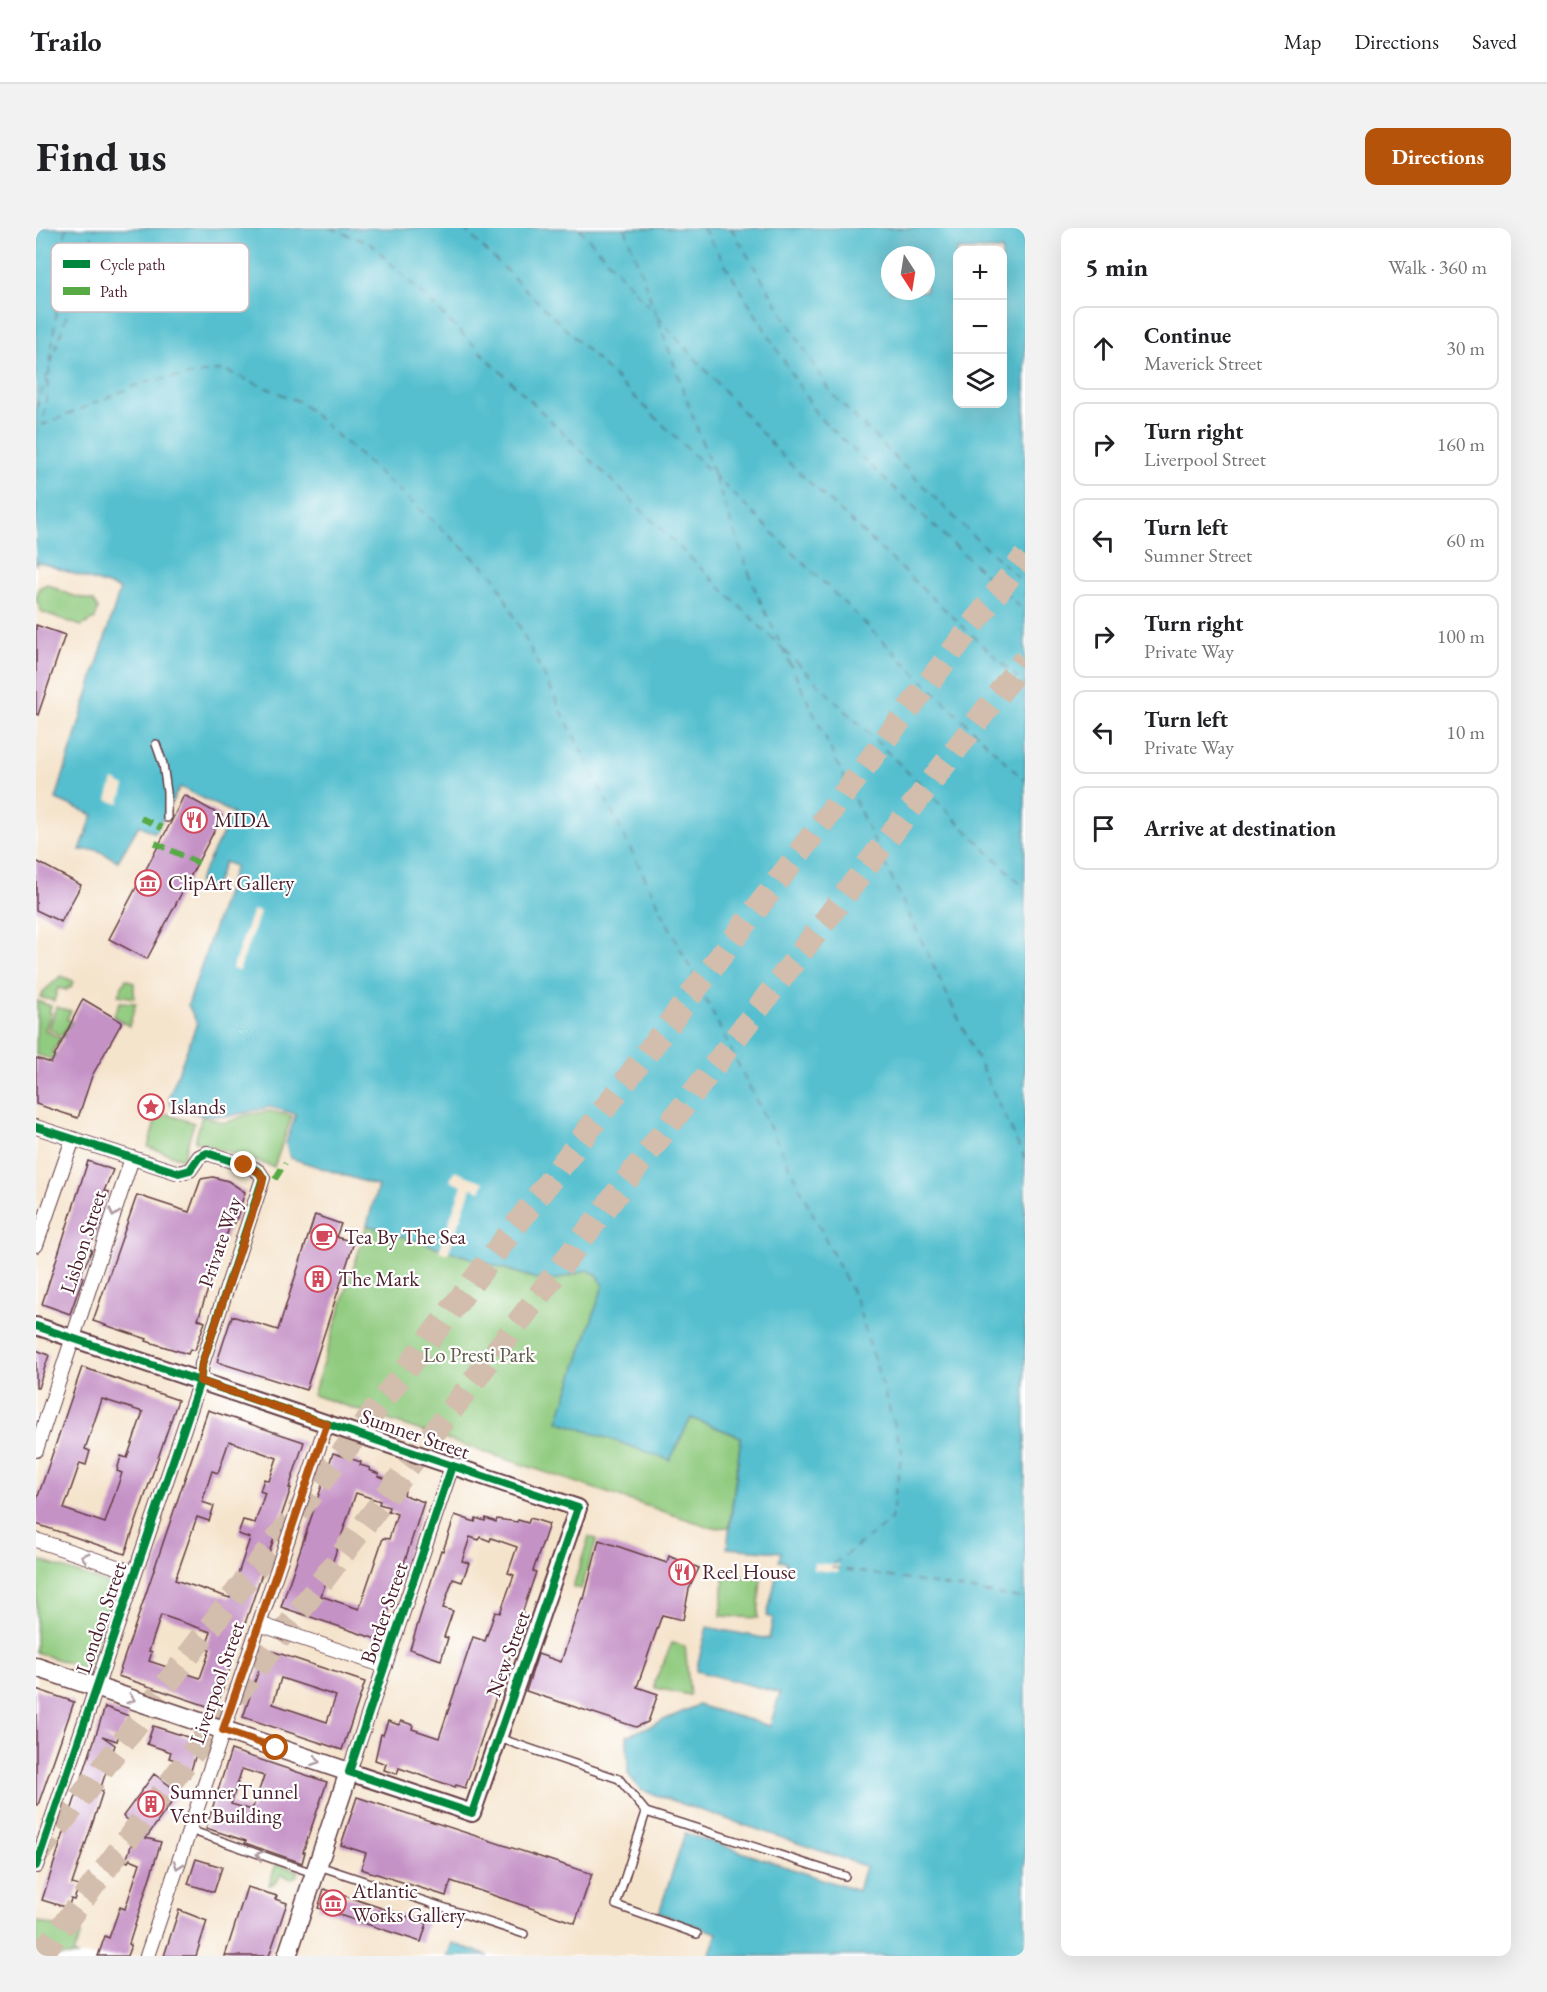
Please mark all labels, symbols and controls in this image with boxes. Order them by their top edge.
text: Trailo [30,23,102,59]
text: Map [1284,28,1321,55]
text: Directions [1354,28,1439,55]
text: Saved [1472,28,1517,55]
button: Directions [1365,128,1511,185]
text: Find us [36,129,167,184]
legend [51,243,249,312]
north arrow [881,246,935,300]
map controls [953,246,1007,408]
button: + [953,246,1007,300]
text: 5 min [1085,250,1148,284]
text: Cycle path [100,254,165,275]
text: Walk · 360 m [1388,254,1487,280]
text: Path [100,281,128,302]
button: − [953,300,1007,354]
text: Continue [1144,321,1231,350]
icon: ahead [1087,332,1120,365]
text: 30 m [1446,335,1485,361]
text: Maverick Street [1144,350,1262,376]
button: layers [953,354,1007,408]
text: Turn right [1144,417,1243,446]
icon: right [1087,428,1120,461]
text: 160 m [1437,431,1485,457]
text: Liverpool Street [1144,446,1266,472]
text: Turn left [1144,513,1228,542]
icon: left [1087,524,1120,557]
text: 60 m [1446,527,1485,553]
text: Sumner Street [1144,542,1252,568]
text: Turn right [1144,609,1243,638]
icon: right [1087,620,1120,653]
text: 100 m [1437,623,1485,649]
text: Private Way [1144,638,1234,664]
text: Turn left [1144,705,1228,734]
icon: left [1087,716,1120,749]
text: 10 m [1446,719,1485,745]
text: Private Way [1144,734,1234,760]
restaurant icon: MIDA [179,805,209,835]
place label: MIDA [214,806,270,833]
icon: arrive [1087,812,1120,845]
text: Arrive at destination [1144,814,1336,843]
museum icon: ClipArt Gallery [133,868,163,898]
place label: ClipArt Gallery [168,869,295,896]
place icon: Islands [136,1092,166,1122]
place label: Islands [170,1093,226,1120]
route end [230,1151,256,1177]
street label: Lisbon Street [53,1186,112,1297]
street label: Private Way [191,1192,248,1291]
one-way arrow [109,1207,122,1218]
cafe icon: Tea By The Sea [309,1222,339,1252]
place label: Tea By The Sea [344,1223,467,1250]
building icon: The Mark [303,1264,333,1294]
place label: The Mark [338,1265,420,1292]
park label: Lo Presti Park [423,1341,536,1368]
street label: Sumner Street [357,1402,474,1465]
one-way arrow [81,1551,91,1564]
restaurant icon: Reel House [667,1557,697,1587]
street label: London Street [69,1558,132,1677]
street label: Border Street [354,1558,414,1667]
place label: Reel House [702,1558,796,1585]
street label: New Street [480,1607,536,1701]
street label: Liverpool Street [183,1618,250,1748]
one-way arrow [125,1692,136,1705]
route start [262,1734,288,1760]
one-way arrow [310,1754,321,1767]
place label: Sumner Tunnel Vent Building [170,1778,298,1829]
building icon: Sumner Tunnel Vent Building [136,1789,166,1819]
one-way arrow [255,1849,266,1862]
one-way arrow [172,1859,185,1870]
place label: Atlantic Works Gallery [351,1877,466,1928]
museum icon: Atlantic Works Gallery [318,1888,348,1918]

